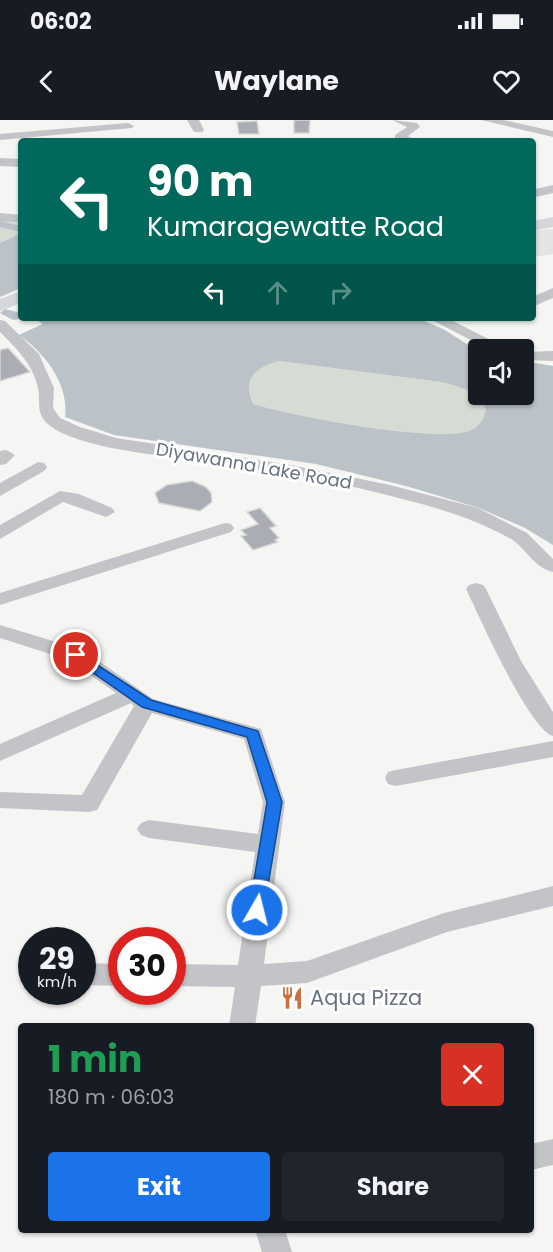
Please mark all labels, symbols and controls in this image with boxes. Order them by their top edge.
text: 06:02 [30,6,92,37]
text: Waylane [214,62,339,99]
icon: back [30,65,63,98]
icon: heart [490,65,523,98]
text: 90 m [147,152,254,211]
icon: left [48,162,126,240]
text: Kumaragewatte Road [147,208,444,245]
icon: left [198,276,231,309]
icon: ahead [261,276,294,309]
icon: right [324,276,357,309]
map controls [468,339,534,405]
button: sound [468,339,534,405]
street label: Diyawanna Lake Road [154,436,354,495]
pin [50,629,101,680]
icon: arrive [59,638,92,671]
position arrow [225,878,289,942]
speed limit sign: 30 [108,927,186,1005]
text: 29 [39,937,75,980]
text: km/h [37,971,77,992]
place label: Aqua Pizza [310,983,422,1012]
restaurant icon: Aqua Pizza [279,985,305,1011]
text: 1 min [48,1034,142,1085]
button: close [441,1043,504,1106]
text: 180 m · 06:03 [48,1083,174,1111]
button: Exit [48,1152,270,1221]
button: Share [282,1152,504,1221]

